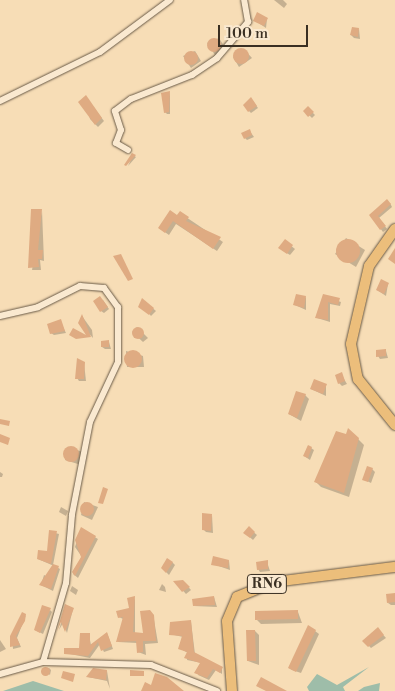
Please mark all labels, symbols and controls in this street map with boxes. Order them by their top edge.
scale bar [220,15,310,47]
text: 100 m [226,24,268,43]
road number: RN6 [246,572,288,596]

